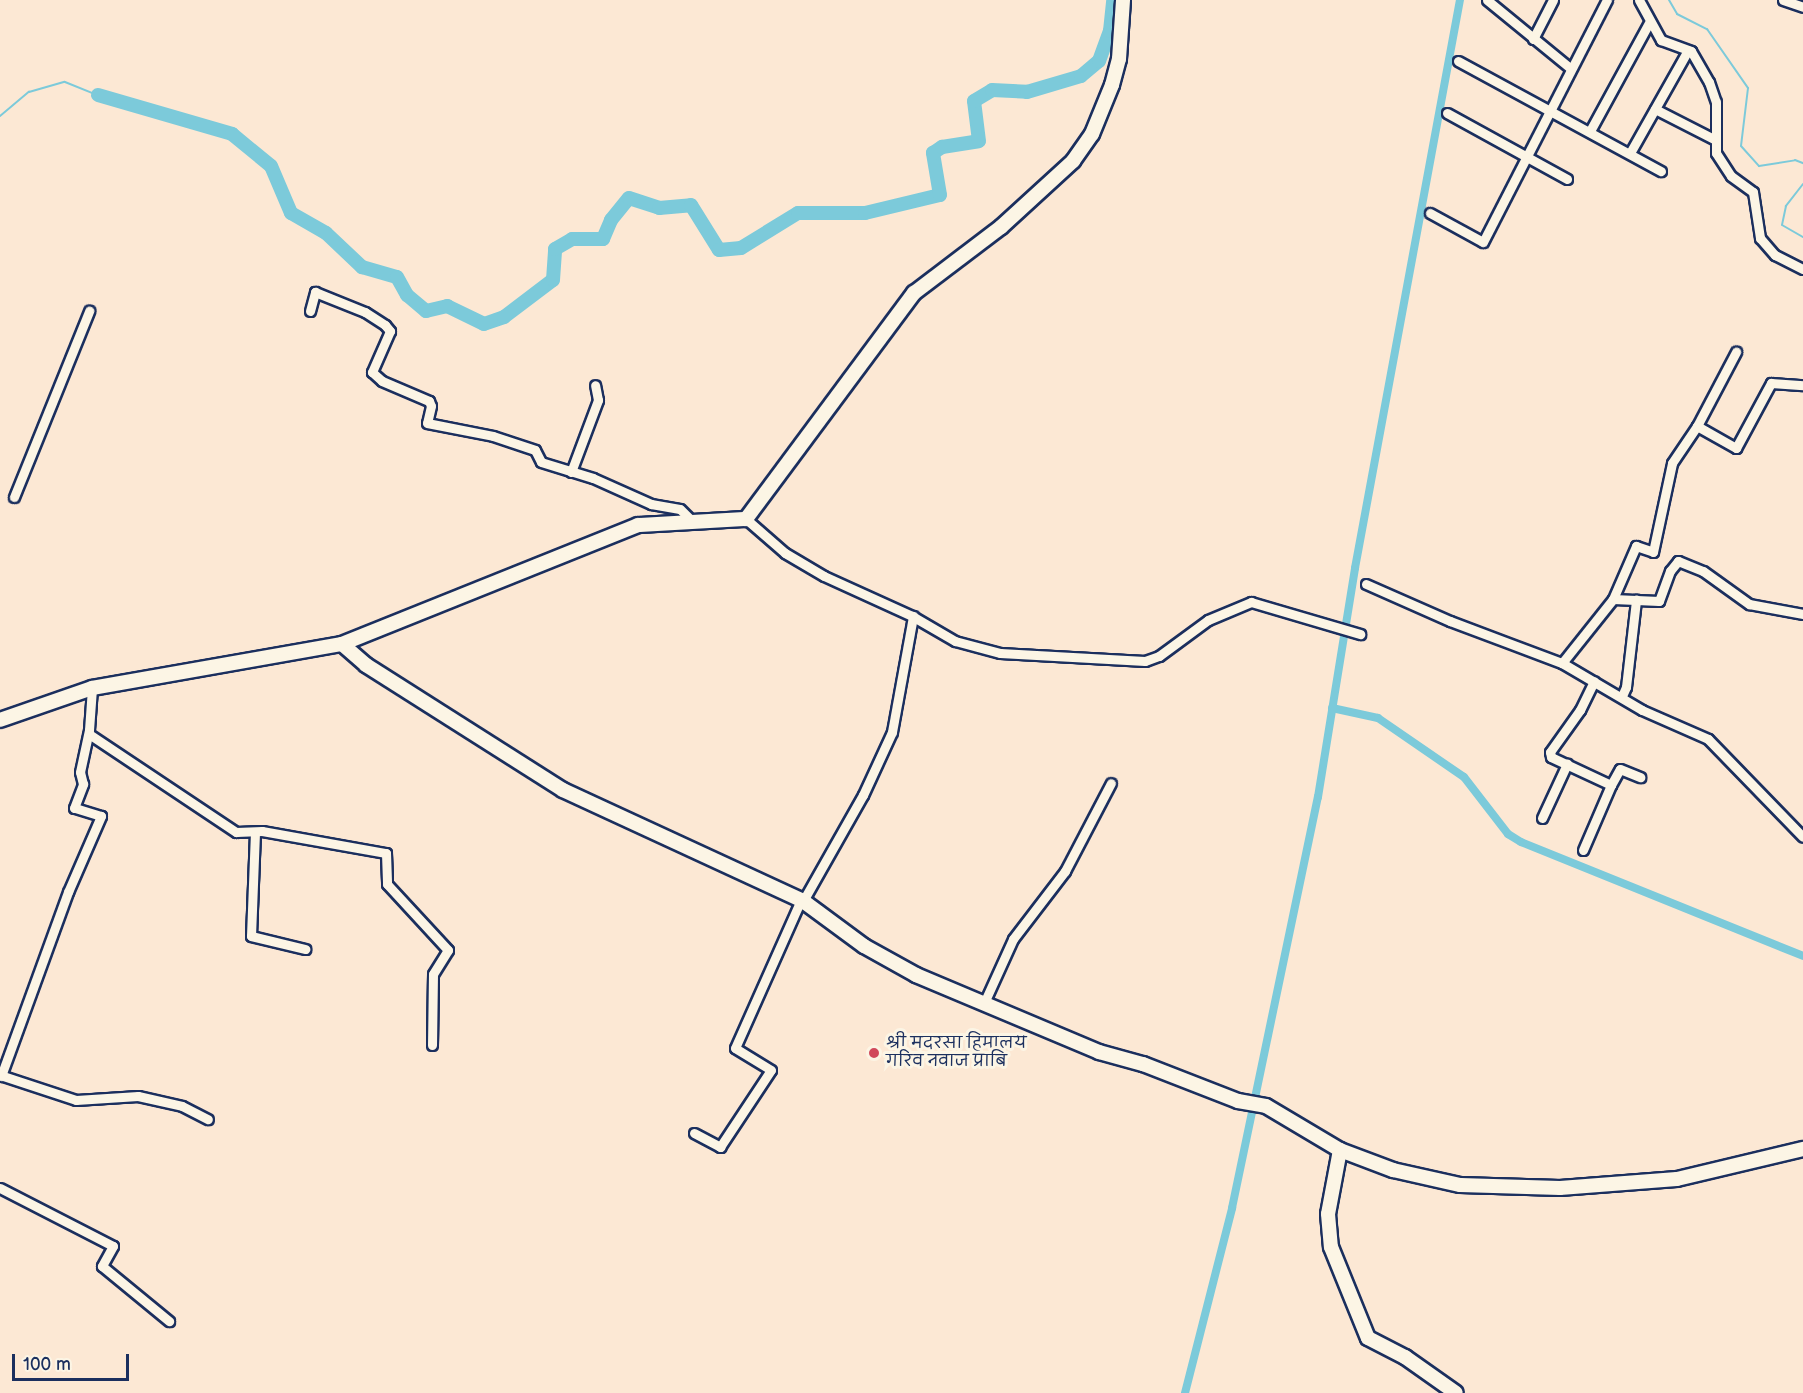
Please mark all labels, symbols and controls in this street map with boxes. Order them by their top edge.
place label: श्री मदरसा हिमालय गरिव नवाज प्राबि [886,1034,1027,1072]
marker: श्री मदरसा हिमालय गरिव नवाज प्राबि [867,1046,881,1060]
scale bar [15,1342,132,1380]
text: 100 m [23,1354,71,1375]

